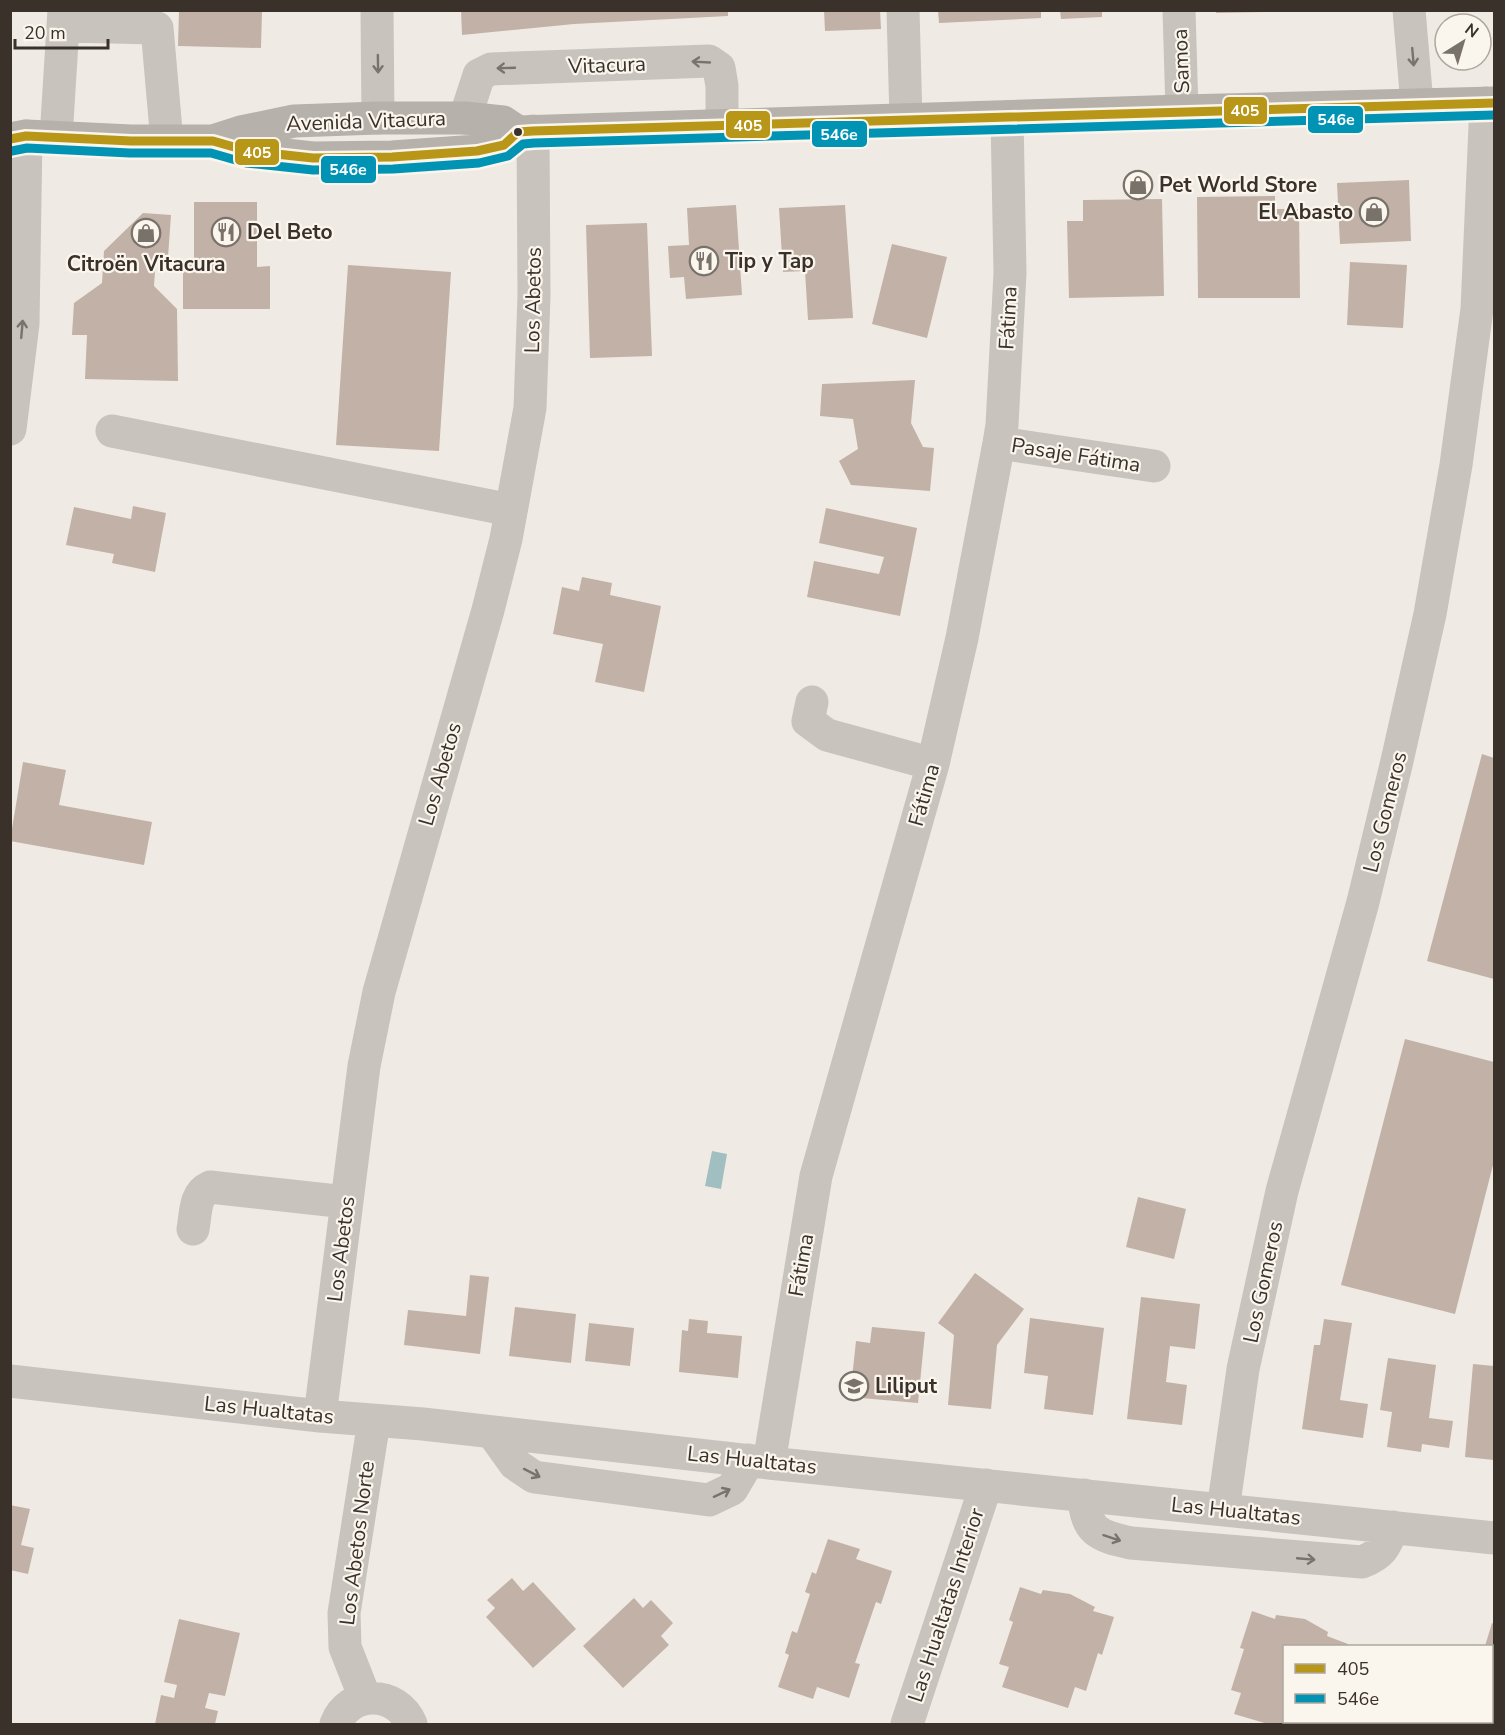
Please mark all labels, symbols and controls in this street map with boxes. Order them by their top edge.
scale bar [15,12,108,50]
north arrow [1433,12,1493,72]
text: N [1460,18,1483,43]
text: 20 m [24,21,66,45]
street label: Samoa [1166,28,1196,94]
one-way arrow [1408,47,1419,67]
street label: Vitacura [567,50,646,80]
one-way arrow [372,54,383,74]
one-way arrow [692,56,711,67]
one-way arrow [497,63,517,74]
line badge: 405 [1223,96,1268,125]
text: 405 [1231,100,1259,122]
street label: Avenida Vitacura [286,104,446,138]
line badge: 546e [1307,105,1364,134]
text: 546e [1317,109,1355,131]
line badge: 405 [725,110,771,139]
text: 405 [734,115,762,137]
line badge: 546e [811,120,868,148]
text: 546e [820,124,858,146]
unlabelled marker [512,126,524,138]
line badge: 405 [234,138,280,166]
text: 405 [243,142,271,164]
line badge: 546e [320,155,377,184]
text: 546e [329,159,367,181]
shop icon: Pet World Store [1122,169,1154,201]
place label: Pet World Store [1159,171,1317,199]
shop icon: El Abasto [1358,196,1390,228]
place label: El Abasto [1258,198,1353,226]
restaurant icon: Del Beto [210,216,242,248]
shop icon: Citroën Vitacura [130,217,162,249]
place label: Del Beto [247,218,333,246]
restaurant icon: Tip y Tap [688,245,720,277]
street label: Los Abetos [518,247,548,353]
place label: Tip y Tap [725,247,814,275]
place label: Citroën Vitacura [67,250,225,278]
street label: Fátima [992,286,1024,350]
one-way arrow [17,319,28,339]
street label: Pasaje Fátima [1009,431,1143,479]
street label: Los Abetos [412,719,468,829]
street label: Los Gomeros [1356,749,1414,875]
street label: Fátima [902,761,946,829]
street label: Los Abetos [321,1195,361,1303]
street label: Los Gomeros [1236,1219,1290,1345]
street label: Fátima [782,1231,820,1299]
school or university icon: Liliput [838,1370,870,1402]
place label: Liliput [875,1372,938,1400]
street label: Las Hualtatas [203,1389,335,1431]
street label: Las Hualtatas [686,1439,818,1481]
street label: Los Abetos Norte [333,1459,381,1627]
one-way arrow [523,1468,541,1480]
one-way arrow [713,1487,731,1499]
street label: Las Hualtatas [1170,1490,1302,1532]
street label: Las Hualtatas Interior [901,1504,991,1706]
one-way arrow [1103,1534,1121,1545]
one-way arrow [1295,1554,1315,1565]
legend [1283,1645,1493,1723]
text: 405 [1337,1657,1369,1681]
text: 546e [1337,1687,1379,1711]

